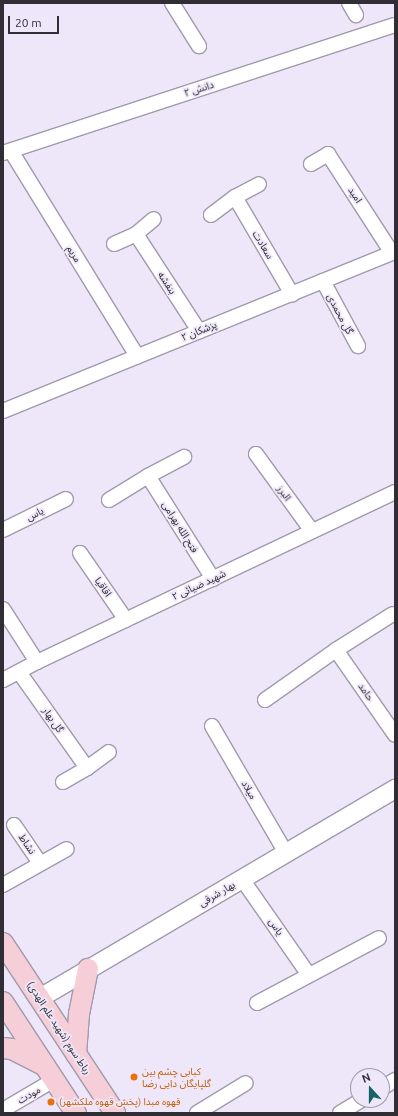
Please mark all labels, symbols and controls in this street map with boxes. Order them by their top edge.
scale bar [10,8,61,34]
text: 20 m [15,16,42,29]
street label: دانش ۲ [183,79,215,99]
street label: امید [345,185,365,205]
street label: سعادت [250,229,276,261]
street label: مریم [64,243,84,265]
street label: بنفشه [155,269,179,297]
street label: گل محمدی [324,292,356,336]
street label: پزشکان ۲ [179,318,219,344]
street label: البرز [274,483,294,503]
street label: فتح الله بهرامی [159,499,201,555]
street label: یاس [24,505,46,523]
street label: شهید ضیائی ۲ [170,567,228,603]
street label: اقاقیا [92,575,114,599]
street label: حامد [356,681,376,703]
street label: گل بهار [40,705,66,735]
street label: میلاد [239,778,259,802]
street label: نشاط [16,832,38,856]
street label: بهار شرقی [197,879,237,909]
street label: یاس [266,916,286,938]
street label: رباط سوم (شهید علم الهدی) [24,979,94,1077]
place label: کبابی چشم بین گلپایگان دایی رضا [142,1065,211,1088]
north arrow [350,1068,390,1108]
text: N [360,1071,372,1085]
marker: کبابی چشم بین گلپایگان دایی رضا [129,1072,139,1082]
street label: مودت [15,1084,43,1106]
place label: قهوه مبدا (پخش قهوه ملکشهر) [59,1096,180,1108]
marker: قهوه مبدا (پخش قهوه ملکشهر) [46,1097,56,1107]

